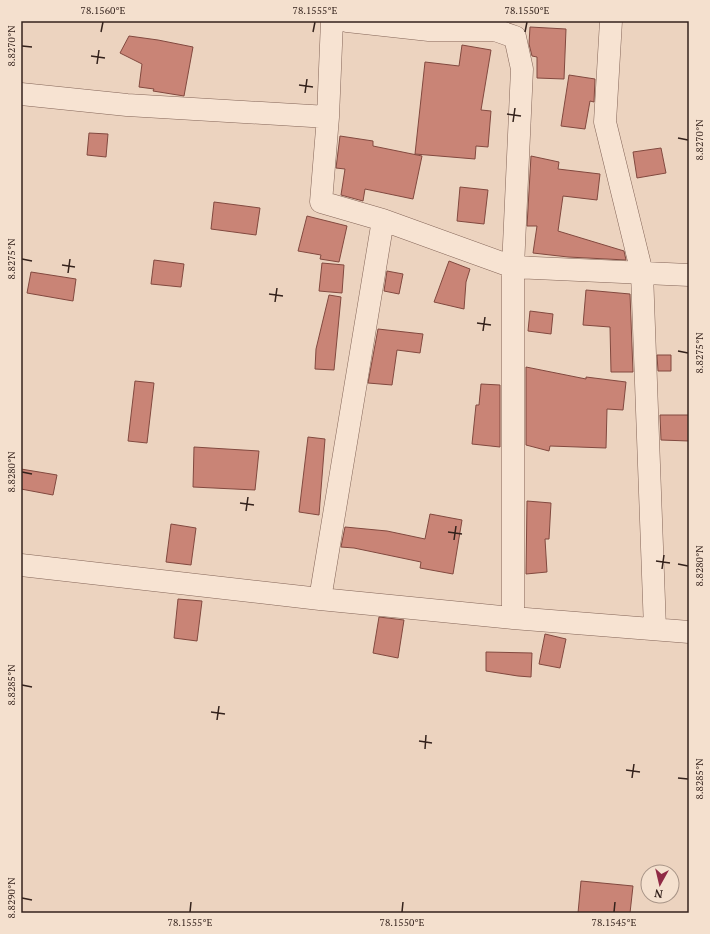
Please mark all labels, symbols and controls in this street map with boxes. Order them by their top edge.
text: 78.1560°E [81,4,126,17]
text: 78.1555°E [293,4,338,17]
text: 78.1550°E [505,4,550,17]
text: 8.8270°N [5,25,18,67]
text: 8.8270°N [693,119,706,161]
text: 8.8275°N [5,238,18,280]
text: 8.8275°N [693,332,706,374]
text: 8.8280°N [5,451,18,493]
text: 8.8280°N [693,545,706,587]
text: 8.8285°N [5,664,18,706]
text: 8.8285°N [693,758,706,800]
north arrow [640,864,680,904]
text: 8.8290°N [5,877,18,919]
text: N [653,886,664,901]
text: 78.1555°E [168,916,213,929]
text: 78.1550°E [380,916,425,929]
text: 78.1545°E [592,916,637,929]

